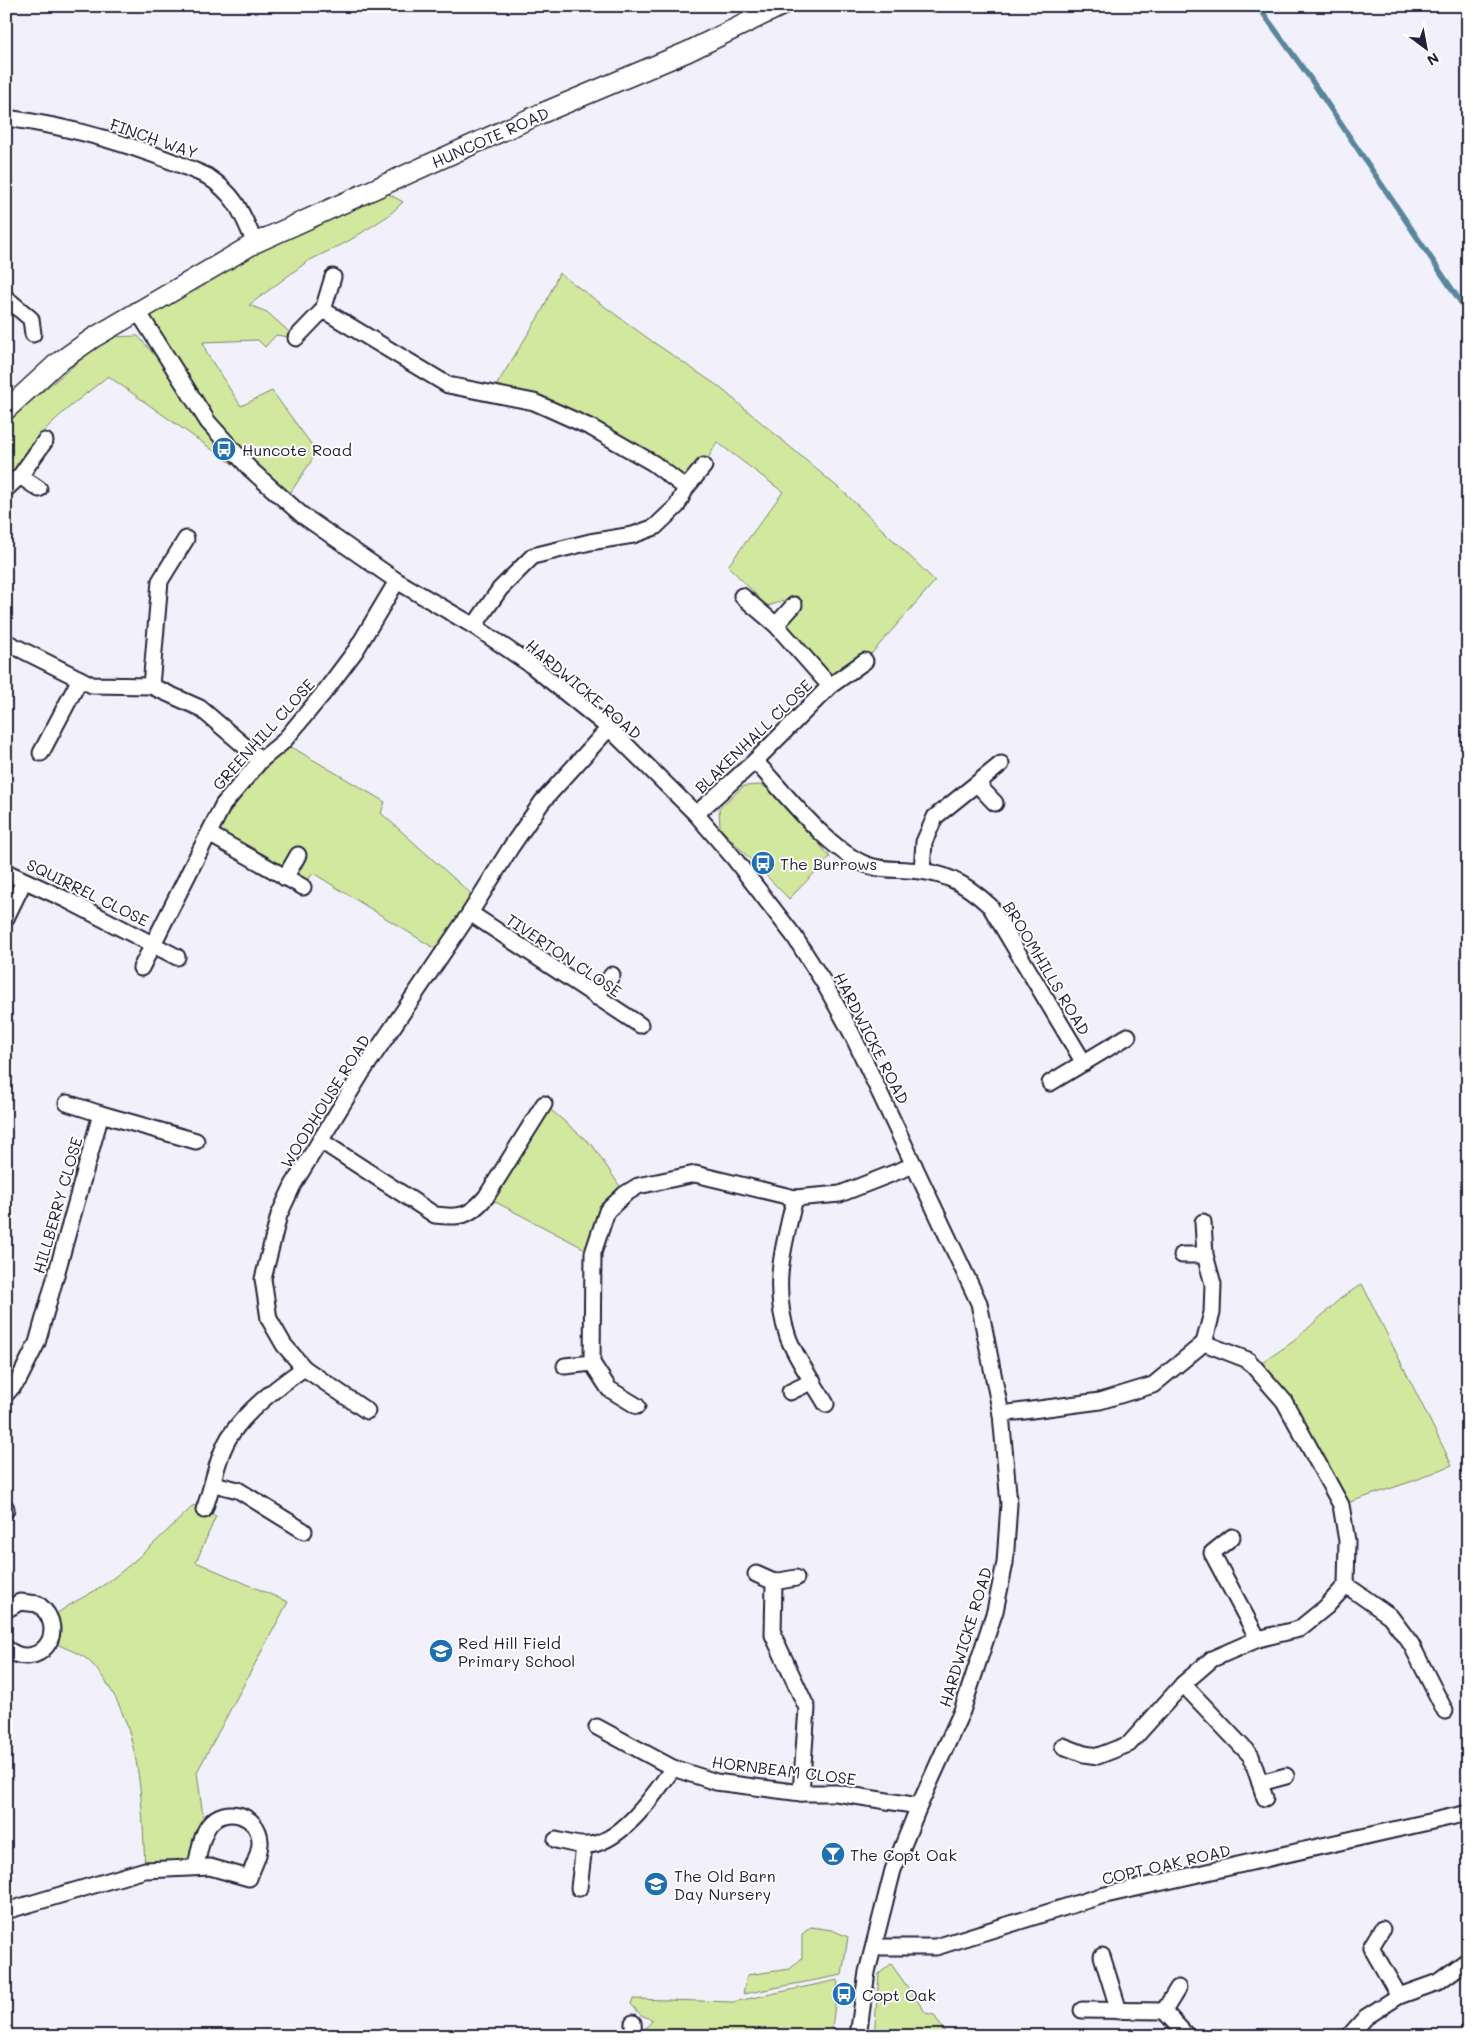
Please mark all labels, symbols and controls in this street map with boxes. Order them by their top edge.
north arrow [1402,22,1452,72]
text: N [1424,49,1443,70]
street label: HUNCOTE ROAD [428,102,552,172]
street label: FINCH WAY [107,113,201,163]
bus stop icon: Huncote Road [211,436,237,462]
place label: Huncote Road [242,439,352,460]
street label: HARDWICKE ROAD [522,634,646,744]
street label: GREENHILL CLOSE [207,674,319,794]
street label: BLAKENHALL CLOSE [690,675,816,797]
bus stop icon: The Burrows [750,850,776,876]
street label: SQUIRREL CLOSE [24,853,152,931]
place label: The Burrows [780,853,877,874]
street label: BROOMHILLS ROAD [999,897,1095,1039]
street label: TIVERTON CLOSE [502,909,626,1001]
street label: HARDWICKE ROAD [830,969,914,1107]
street label: WOODHOUSE ROAD [275,1030,375,1172]
street label: HILLBERRY CLOSE [27,1134,87,1276]
street label: HARDWICKE ROAD [934,1564,996,1709]
place label: Red Hill Field Primary School [458,1632,575,1671]
school or university icon: Red Hill Field Primary School [428,1638,454,1664]
street label: HORNBEAM CLOSE [711,1751,857,1789]
street label: COPT OAK ROAD [1100,1839,1232,1889]
bar icon: The Copt Oak [820,1841,846,1867]
place label: The Copt Oak [850,1844,957,1865]
place label: The Old Barn Day Nursery [674,1865,776,1904]
school or university icon: The Old Barn Day Nursery [643,1871,669,1897]
bus stop icon: Copt Oak [831,1981,857,2007]
place label: Copt Oak [862,1984,936,2005]

